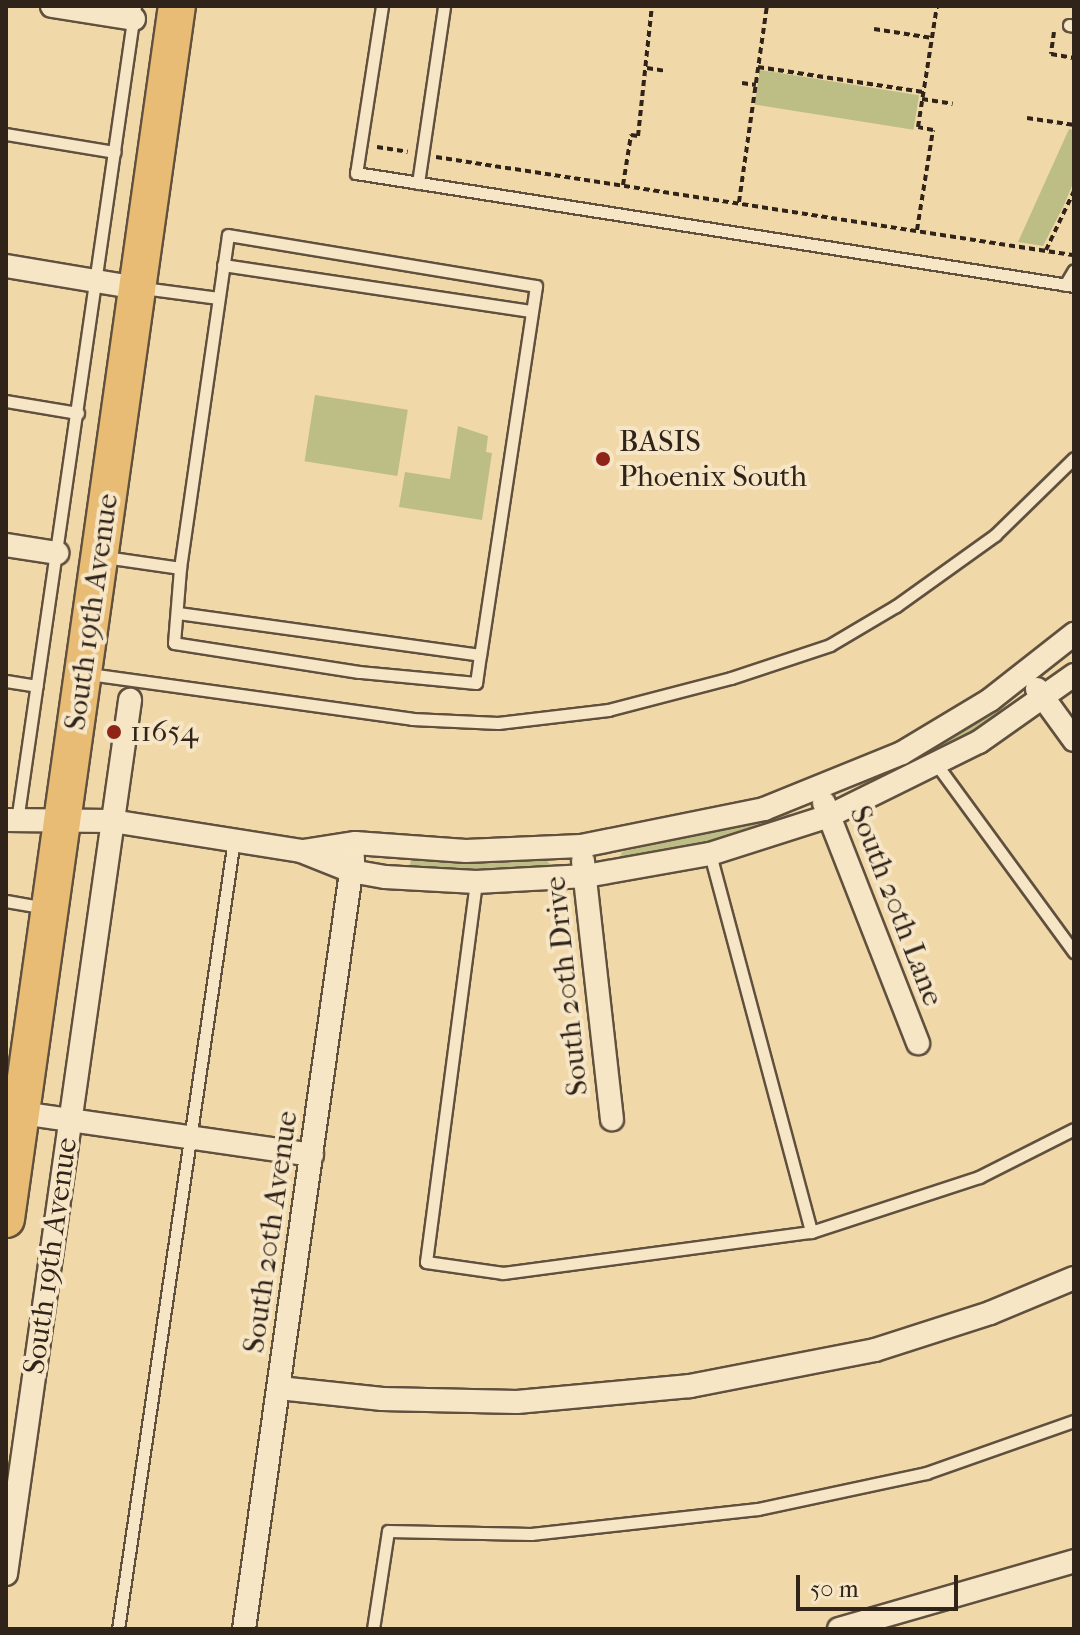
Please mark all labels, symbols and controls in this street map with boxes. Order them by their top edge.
place label: BASIS Phoenix South [619,424,807,494]
marker: BASIS Phoenix South [594,450,612,468]
street label: South 19th Avenue [58,491,126,733]
place label: 11654 [130,714,198,750]
marker: 11654 [105,723,123,741]
street label: South 20th Lane [841,801,951,1011]
street label: South 20th Drive [538,874,596,1098]
street label: South 20th Avenue [236,1109,306,1355]
street label: South 19th Avenue [17,1135,85,1377]
scale bar [800,1559,962,1609]
text: 50 m [810,1575,859,1603]

